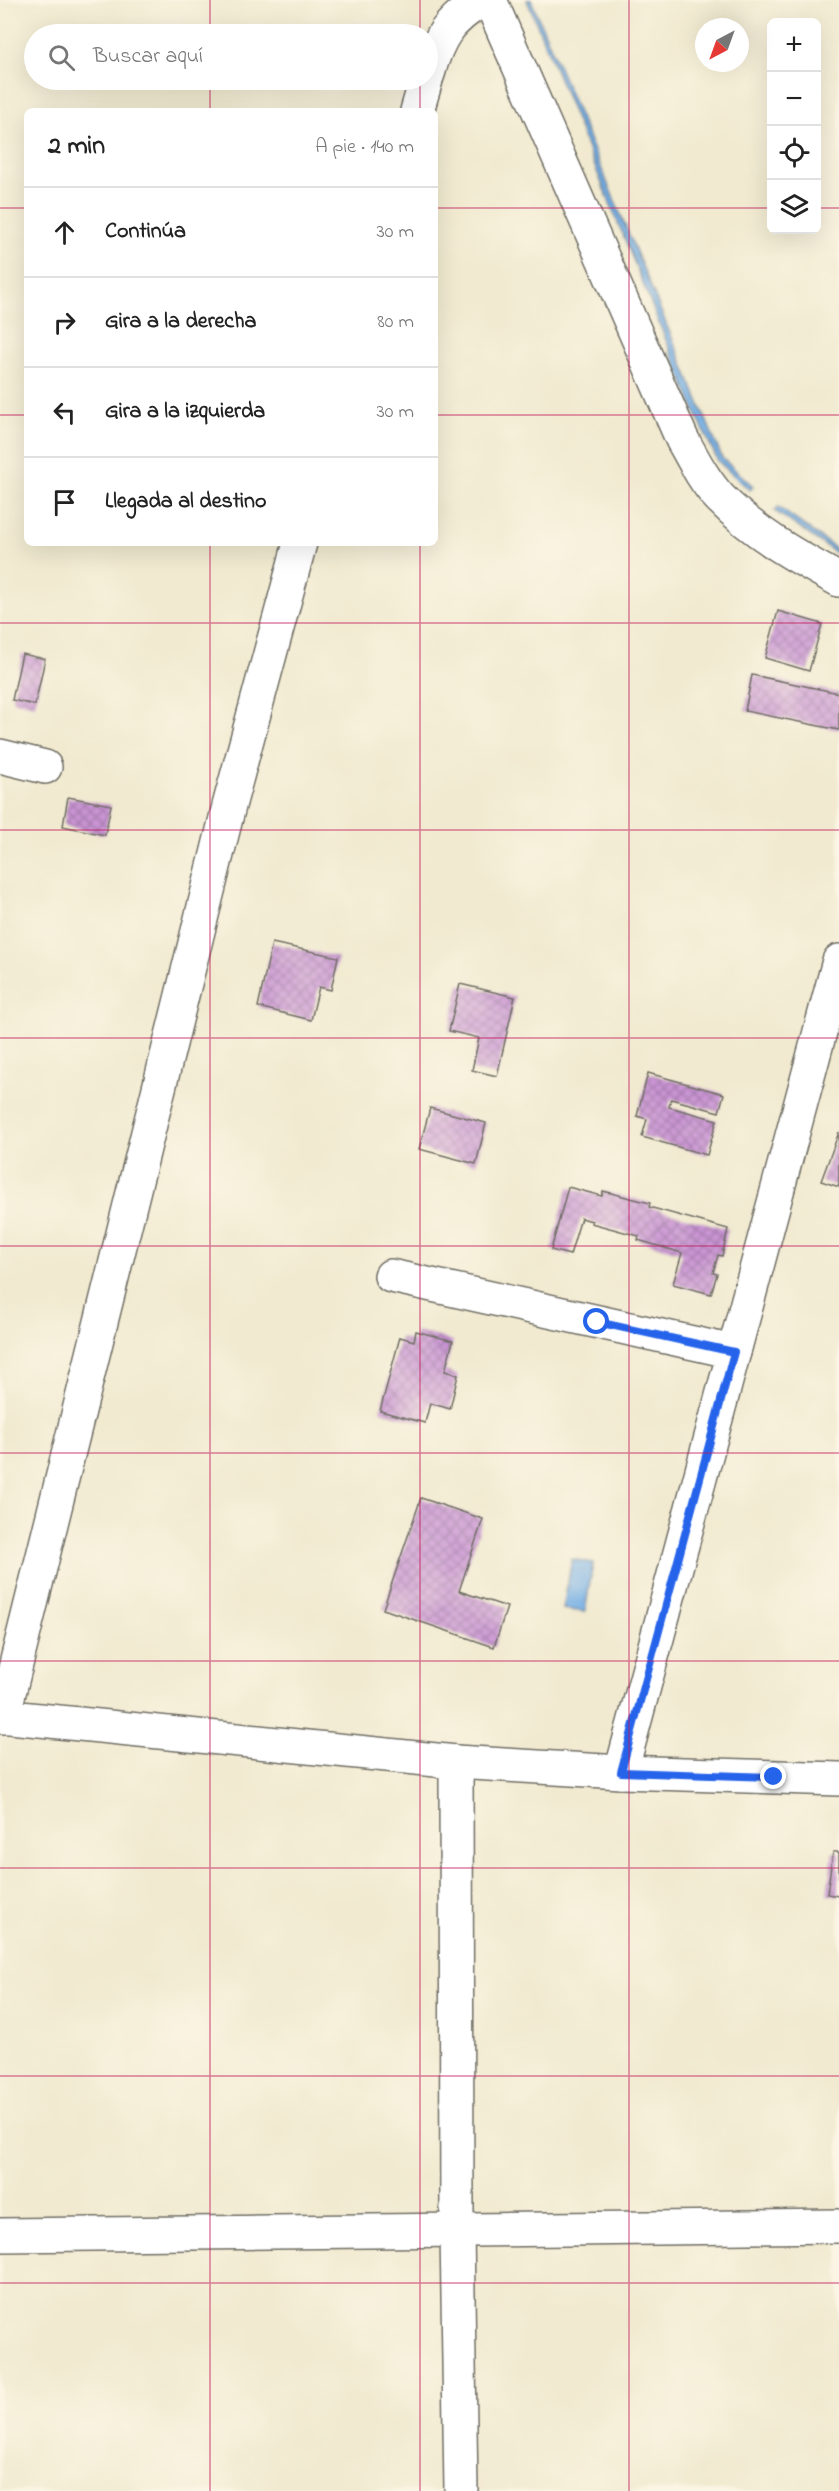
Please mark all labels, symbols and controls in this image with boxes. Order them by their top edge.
north arrow [695,18,749,72]
map controls [767,18,821,234]
button: + [767,18,821,72]
search box [24,24,438,90]
icon: search [45,41,78,74]
text: Buscar aquí [93,41,203,73]
button: − [767,72,821,126]
button: locate [767,126,821,180]
text: 2 min [48,128,105,166]
text: A pie · 140 m [315,133,414,162]
button: layers [767,180,821,234]
icon: ahead [48,216,81,249]
text: Continúa [105,216,186,248]
text: 30 m [377,218,414,247]
icon: right [48,306,81,339]
text: Gira a la derecha [105,306,256,338]
text: 80 m [377,308,414,337]
icon: left [48,396,81,429]
text: Gira a la izquierda [105,396,265,428]
text: 30 m [377,398,414,427]
icon: arrive [48,486,81,519]
text: Llegada al destino [105,486,266,518]
route start [583,1308,609,1334]
route end [760,1763,786,1789]

